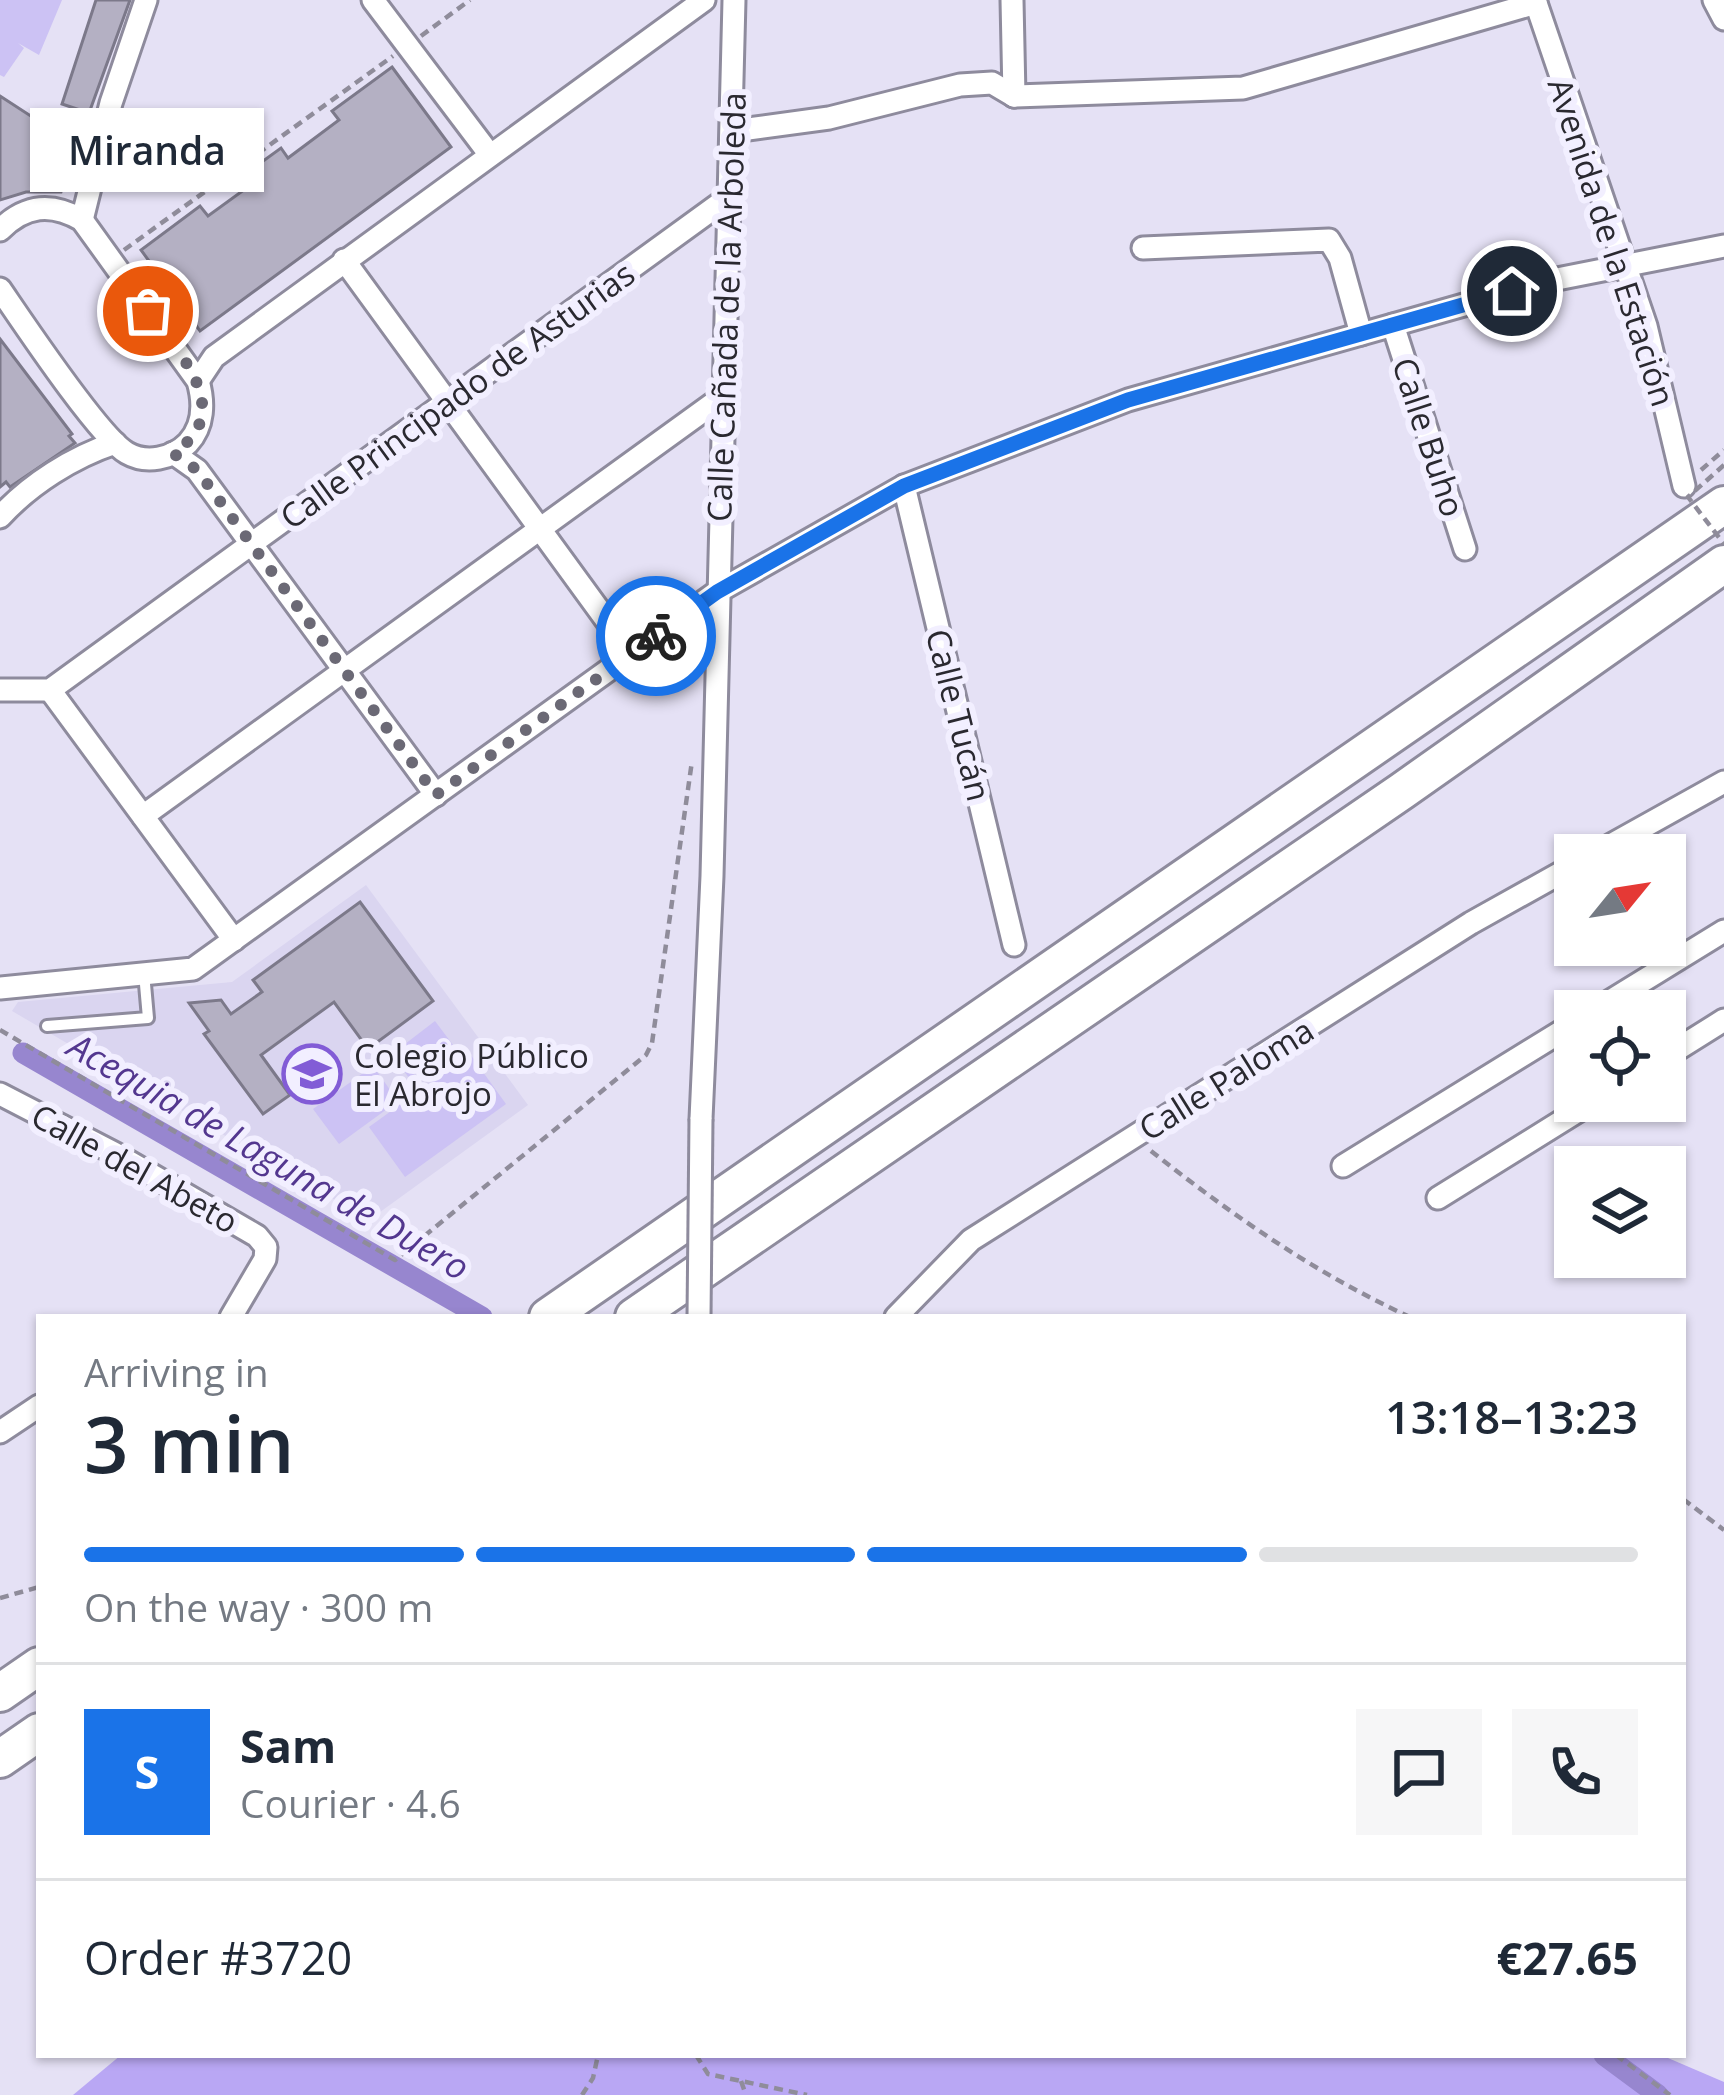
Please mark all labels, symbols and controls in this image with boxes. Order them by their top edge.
street label: Avenida de la Estación [1538,72,1686,412]
street label: Calle Cañada de la Arboleda [696,91,756,523]
callout: Miranda [31,107,265,191]
text: Miranda [68,123,226,176]
pin [1461,240,1563,342]
street label: Calle Principado de Asturias [271,251,643,539]
icon: home [1479,258,1545,324]
pin [97,260,199,362]
icon: bag [115,278,181,344]
street label: Calle Buho [1382,352,1476,522]
courier [596,576,716,696]
icon: bike [623,603,689,669]
street label: Calle Tucán [916,624,1002,806]
north arrow [1554,834,1686,966]
map controls [1554,834,1686,1278]
button: locate [1554,990,1686,1122]
street label: Calle Paloma [1130,1007,1322,1151]
water label: Acequia de Laguna de Duero [57,1019,479,1291]
place label: Colegio Público El Abrojo [354,1033,589,1116]
school or university icon: Colegio Público El Abrojo [281,1043,343,1105]
street label: Calle del Abeto [24,1093,246,1243]
button: layers [1554,1146,1686,1278]
text: Arriving in [84,1345,269,1398]
text: 13:18–13:23 [1385,1386,1638,1447]
text: 3 min [84,1390,295,1496]
text: On the way · 300 m [84,1580,433,1633]
button: chat [1356,1709,1482,1835]
button: phone [1512,1709,1638,1835]
text: Sam [240,1715,336,1776]
text: S [135,1741,159,1802]
text: Courier · 4.6 [240,1776,461,1829]
text: Order #3720 [84,1927,352,1988]
text: €27.65 [1497,1927,1638,1988]

